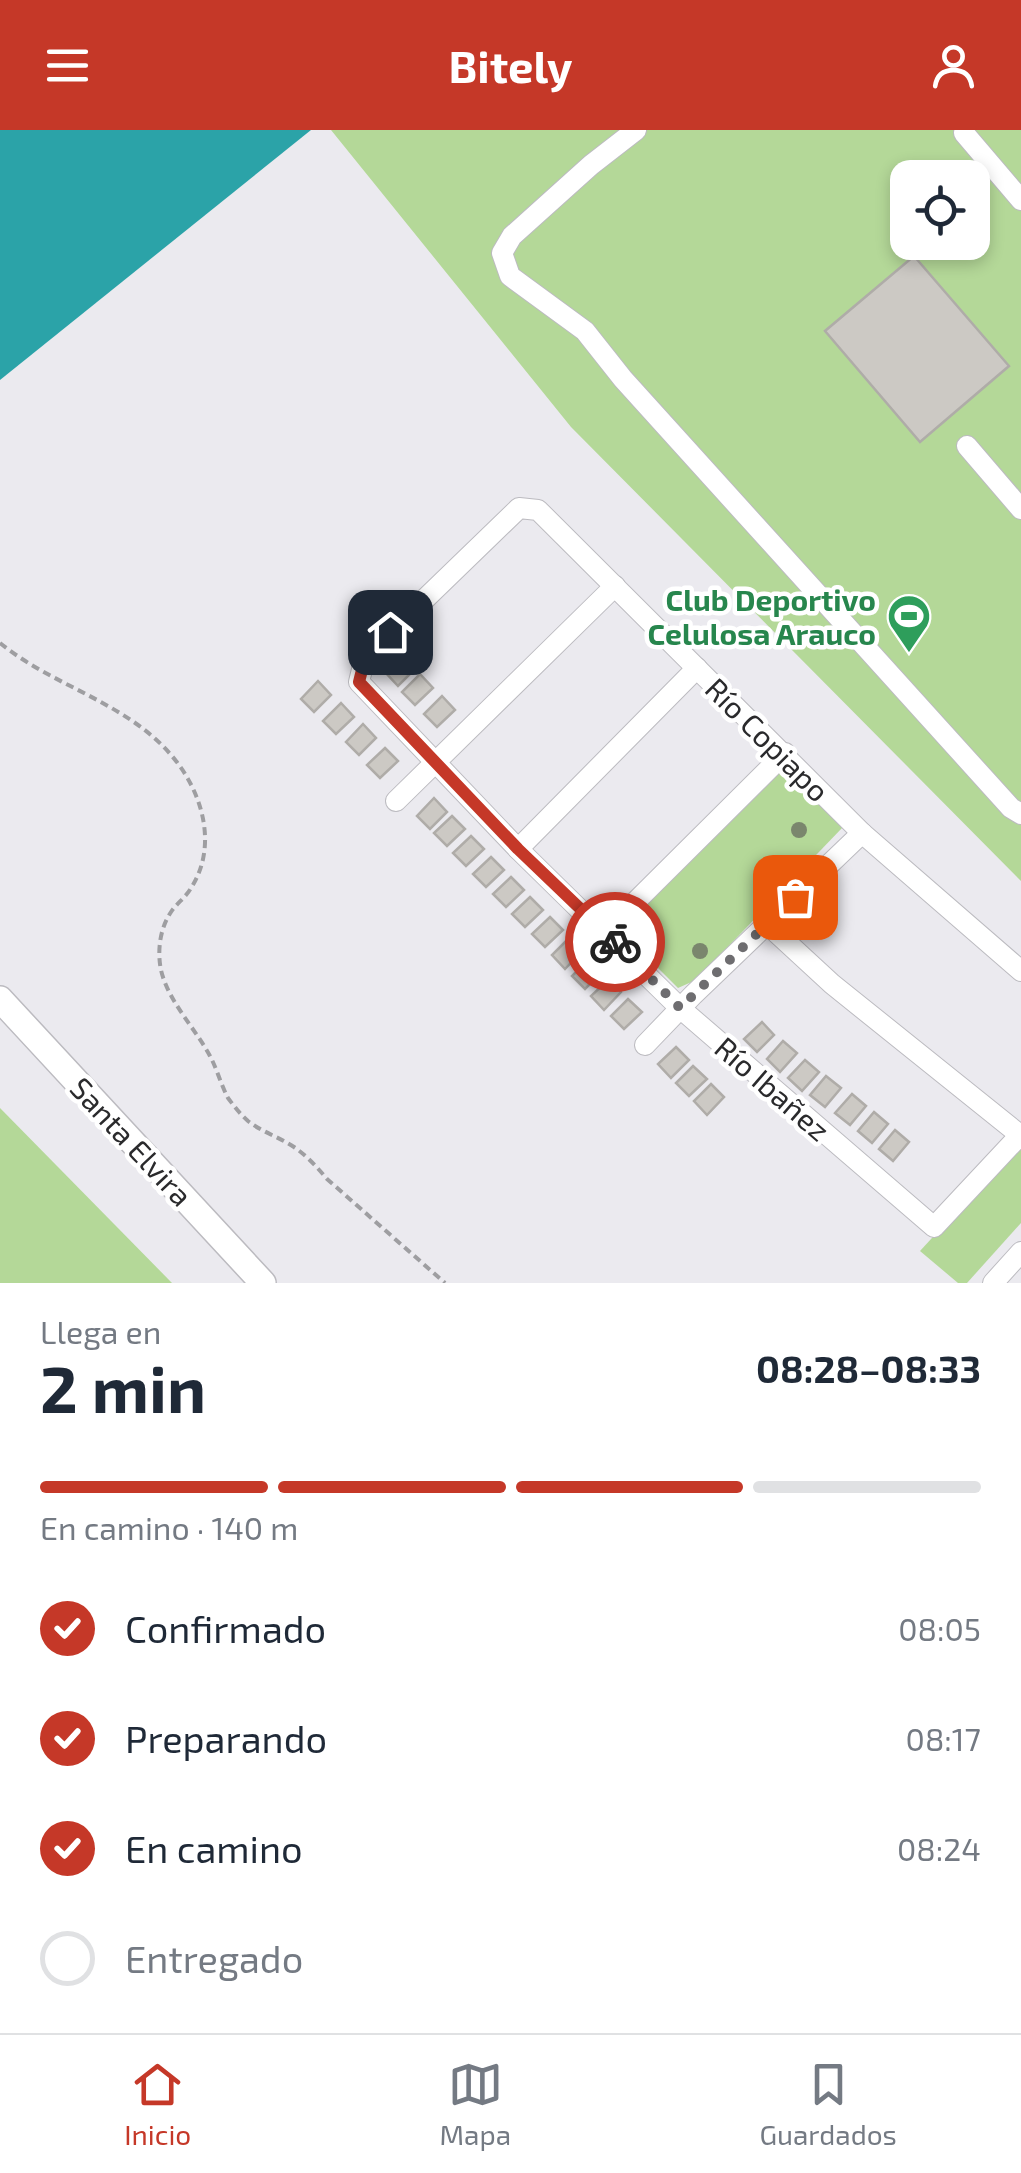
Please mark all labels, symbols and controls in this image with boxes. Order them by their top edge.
icon: menu [40,38,95,93]
text: Bitely [448,38,573,92]
icon: person [926,38,981,93]
map controls [890,160,990,260]
button: locate [890,160,990,260]
place label: Club Deportivo Celulosa Arauco [647,581,876,651]
pin [348,590,433,675]
sports icon: Club Deportivo Celulosa Arauco [886,593,932,654]
icon: home [363,605,418,660]
street label: Río Copiapo [699,670,837,808]
pin [753,855,838,940]
icon: bag [768,870,823,925]
courier [565,892,665,992]
icon: bike [588,915,643,970]
street label: Río Ibañez [708,1028,838,1148]
street label: Santa Elvira [64,1069,200,1213]
text: Llega en [40,1312,161,1350]
text: 08:28–08:33 [756,1345,981,1391]
text: 2 min [40,1348,206,1426]
text: En camino · 140 m [40,1508,298,1546]
icon: check [40,1601,95,1656]
text: Confirmado [125,1605,326,1651]
text: 08:05 [898,1609,981,1647]
icon: check [40,1711,95,1766]
text: Preparando [125,1715,327,1761]
text: 08:17 [906,1719,981,1757]
icon: check [40,1821,95,1876]
text: En camino [125,1825,303,1871]
text: 08:24 [897,1829,981,1867]
text: Entregado [125,1935,303,1981]
tab: Inicio [124,2057,191,2151]
tab: Mapa [440,2057,511,2151]
tab: Guardados [759,2057,897,2151]

